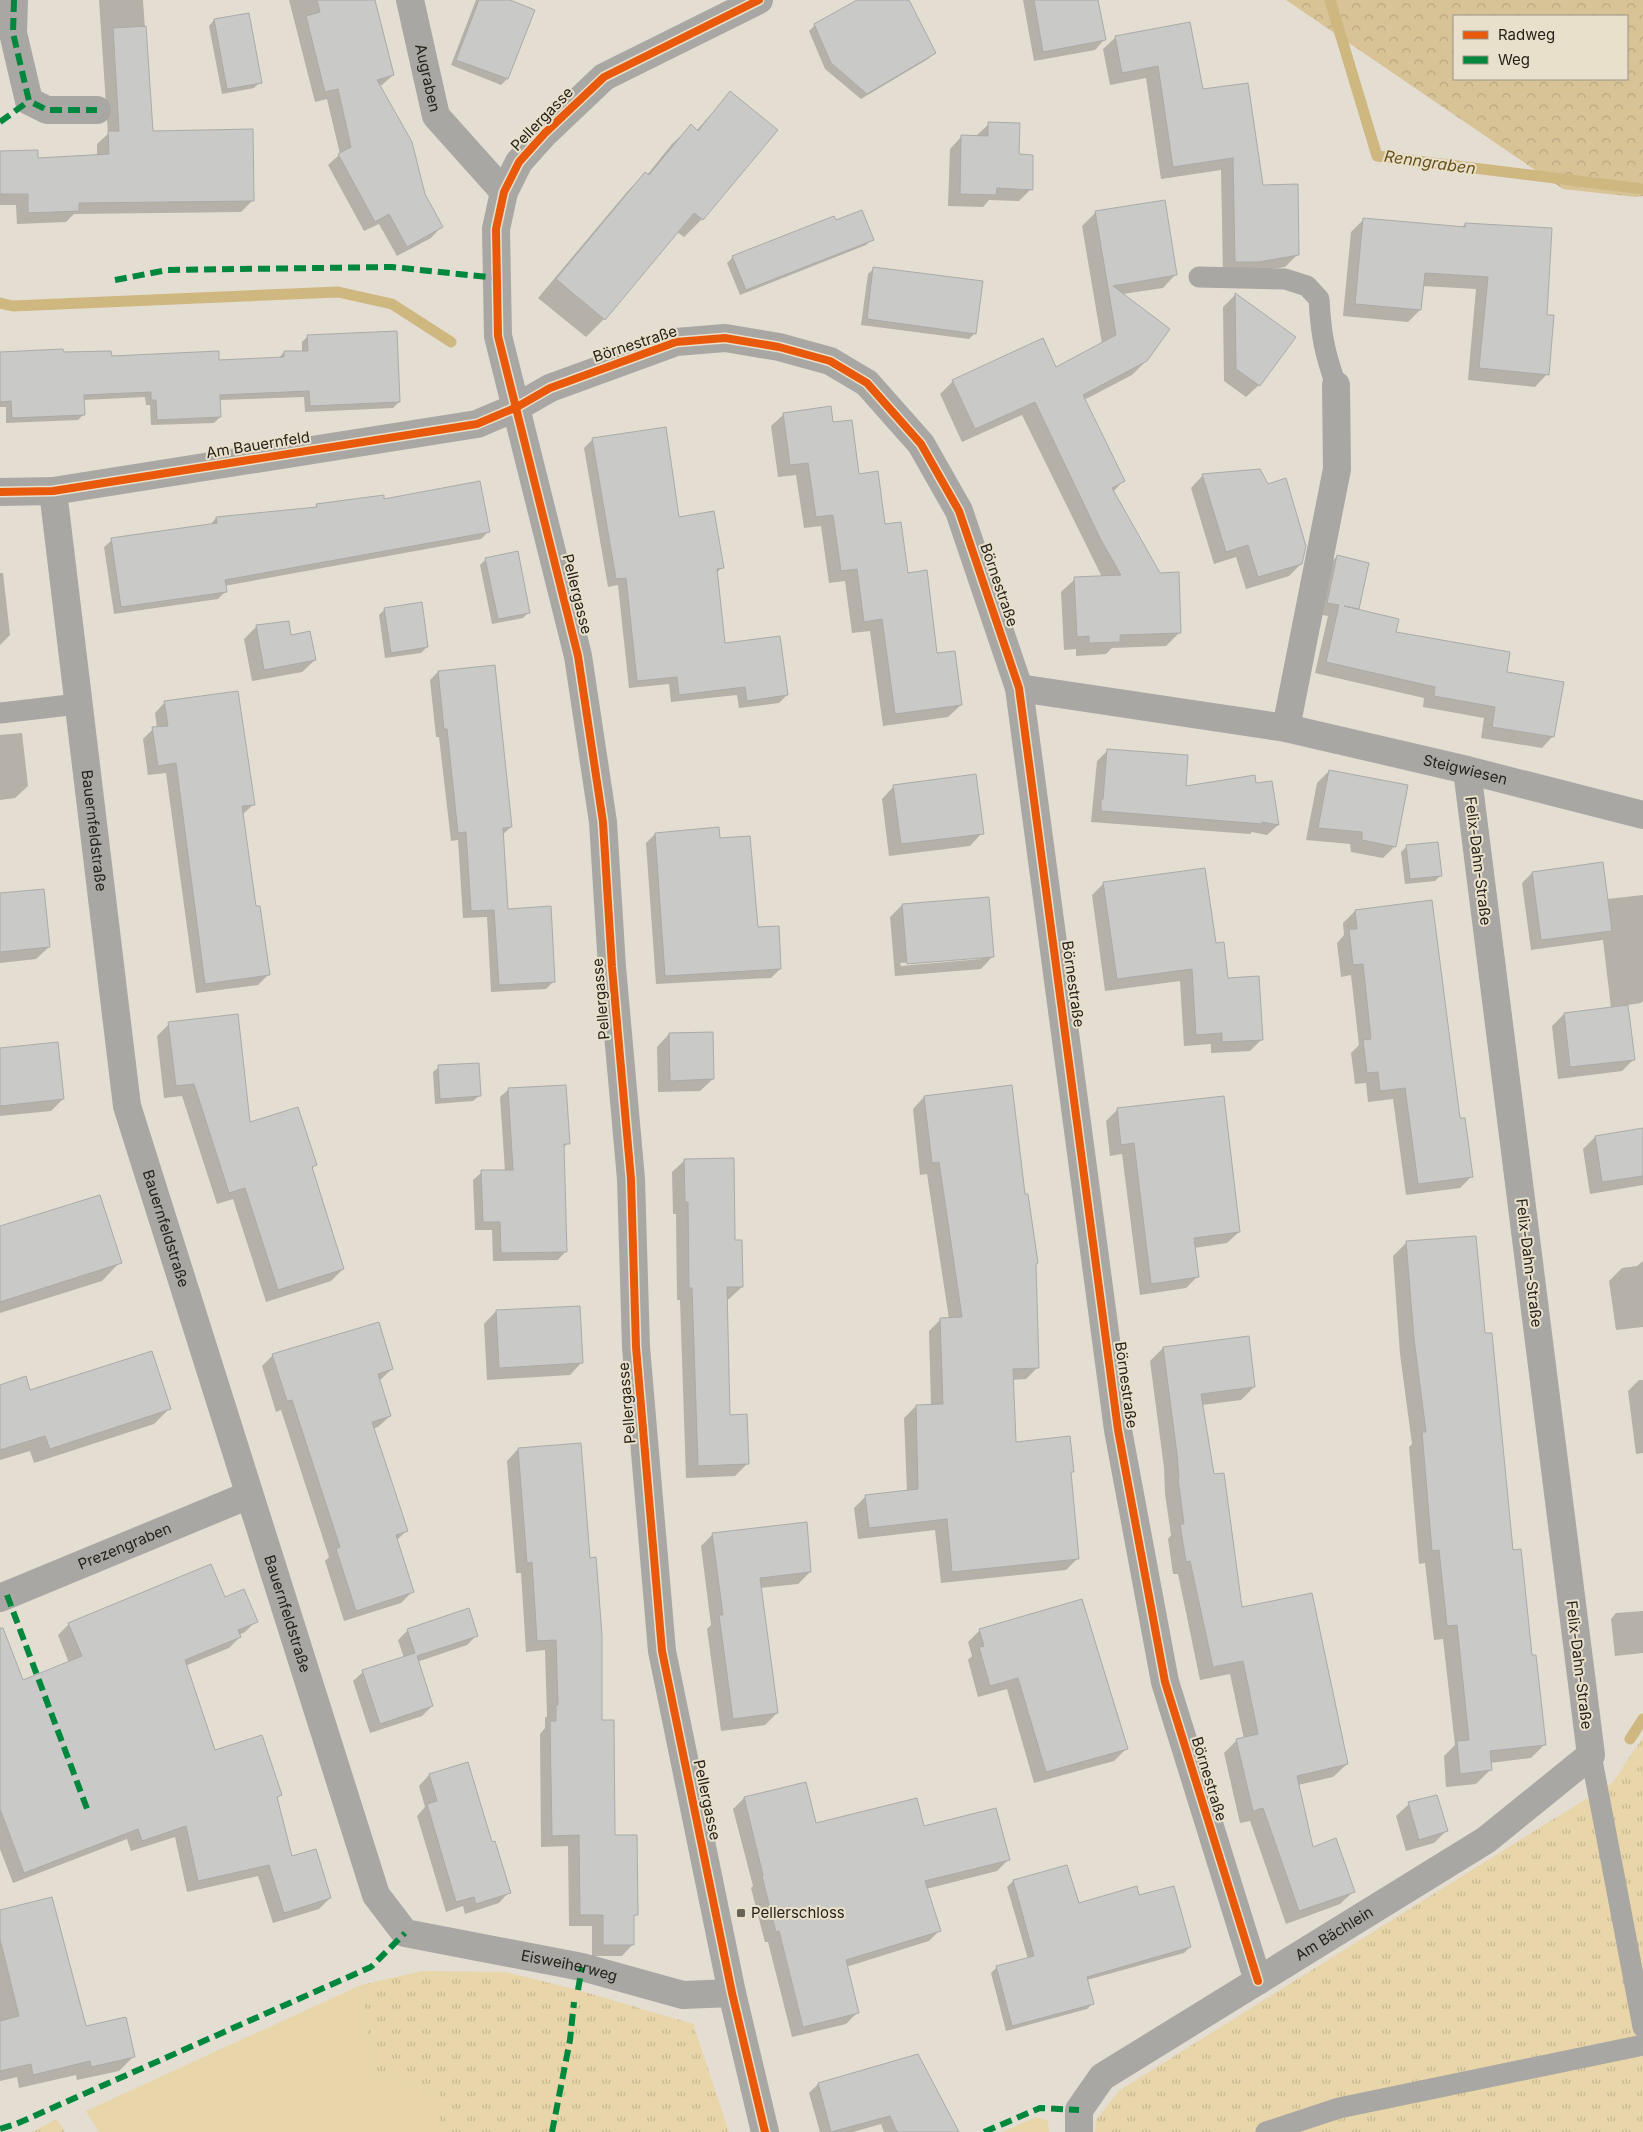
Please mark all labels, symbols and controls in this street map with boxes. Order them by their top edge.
legend [1453,15,1628,80]
text: Radweg [1498,25,1555,44]
street label: Augraben [411,42,445,114]
text: Weg [1498,50,1530,69]
street label: Pellergasse [506,83,577,155]
water label: Renngraben [1383,146,1477,178]
street label: Börnestraße [590,321,679,366]
street label: Am Bauernfeld [205,427,311,462]
street label: Börnestraße [976,541,1023,629]
street label: Pellergasse [558,552,597,636]
street label: Steigwiesen [1421,750,1510,789]
street label: Bauernfeldstraße [78,769,111,892]
street label: Felix-Dahn-Straße [1461,796,1496,926]
street label: Börnestraße [1058,939,1089,1028]
street label: Pellergasse [587,957,614,1041]
street label: Bauernfeldstraße [139,1167,194,1290]
street label: Felix-Dahn-Straße [1512,1198,1547,1328]
street label: Börnestraße [1111,1340,1142,1429]
street label: Pellergasse [613,1361,640,1445]
street label: Prezengraben [75,1518,174,1574]
street label: Bauernfeldstraße [260,1553,315,1675]
street label: Felix-Dahn-Straße [1562,1600,1597,1730]
street label: Börnestraße [1188,1734,1231,1823]
street label: Pellergasse [690,1758,725,1842]
street label: Am Bächlein [1291,1902,1376,1965]
place label: Pellerschloss [751,1903,845,1922]
marker: Pellerschloss [735,1907,747,1919]
street label: Eisweiherweg [519,1945,620,1985]

